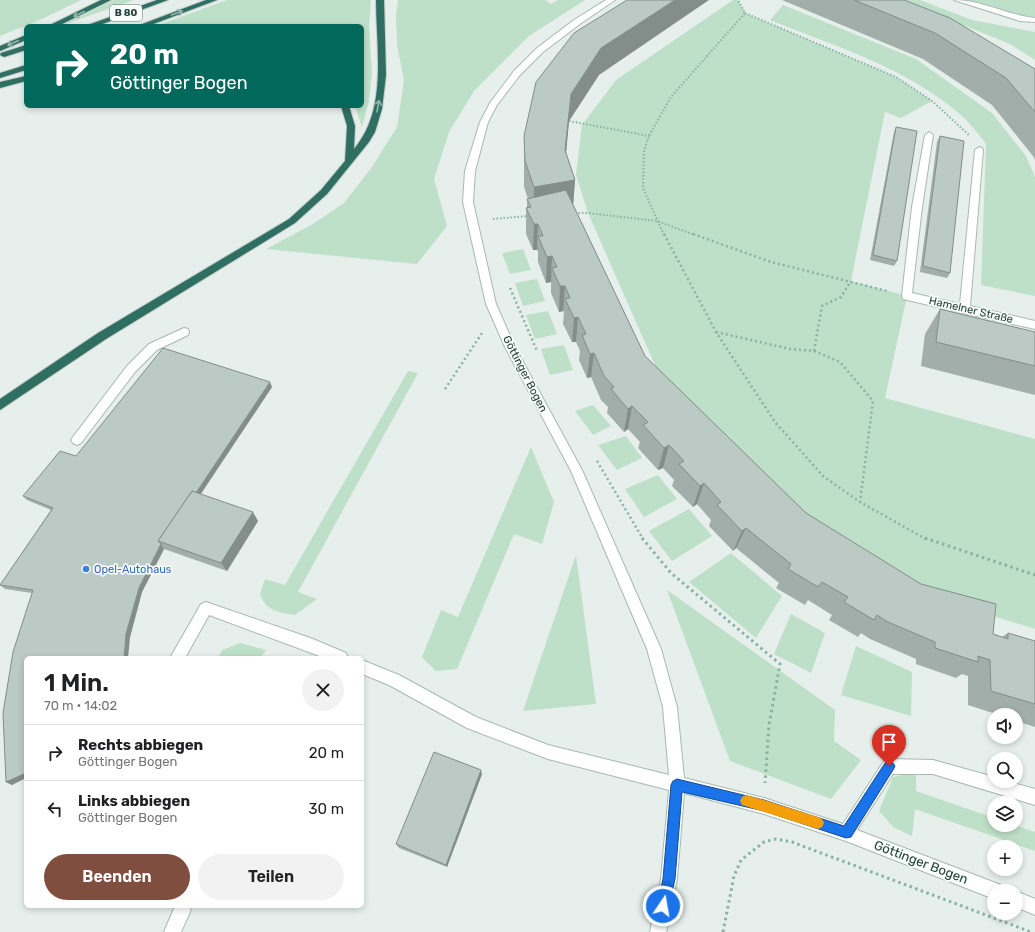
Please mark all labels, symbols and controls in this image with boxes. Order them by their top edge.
road number: B 80 [110,5,142,21]
one-way arrow [170,9,183,16]
one-way arrow [74,10,86,18]
text: 20 m [110,38,179,71]
one-way arrow [7,40,19,47]
icon: right [44,40,96,92]
text: Göttinger Bogen [110,72,248,94]
one-way arrow [374,100,382,113]
street label: Hamelner Straße [928,294,1014,326]
street label: Göttinger Bogen [500,334,550,414]
place label: Opel-Autohaus [94,563,172,576]
marker: Opel-Autohaus [81,564,91,574]
text: 1 Min. [44,669,109,697]
button: close [302,669,344,711]
text: 70 m · 14:02 [44,698,117,713]
map controls [987,708,1023,920]
button: sound [987,708,1023,744]
pin [872,725,906,766]
icon: arrive [878,731,900,753]
text: Rechts abbiegen [78,736,203,754]
icon: right [44,742,66,764]
text: 20 m [309,744,344,762]
button: search [987,752,1023,788]
text: Göttinger Bogen [78,754,177,769]
text: Links abbiegen [78,792,190,810]
button: layers [987,796,1023,832]
icon: left [44,798,66,820]
text: 30 m [308,800,344,818]
text: Göttinger Bogen [78,810,177,825]
street label: Göttinger Bogen [872,837,970,888]
button: + [987,840,1023,876]
button: Beenden [44,854,190,900]
button: Teilen [198,854,344,900]
button: − [987,884,1023,920]
position arrow [642,885,684,927]

